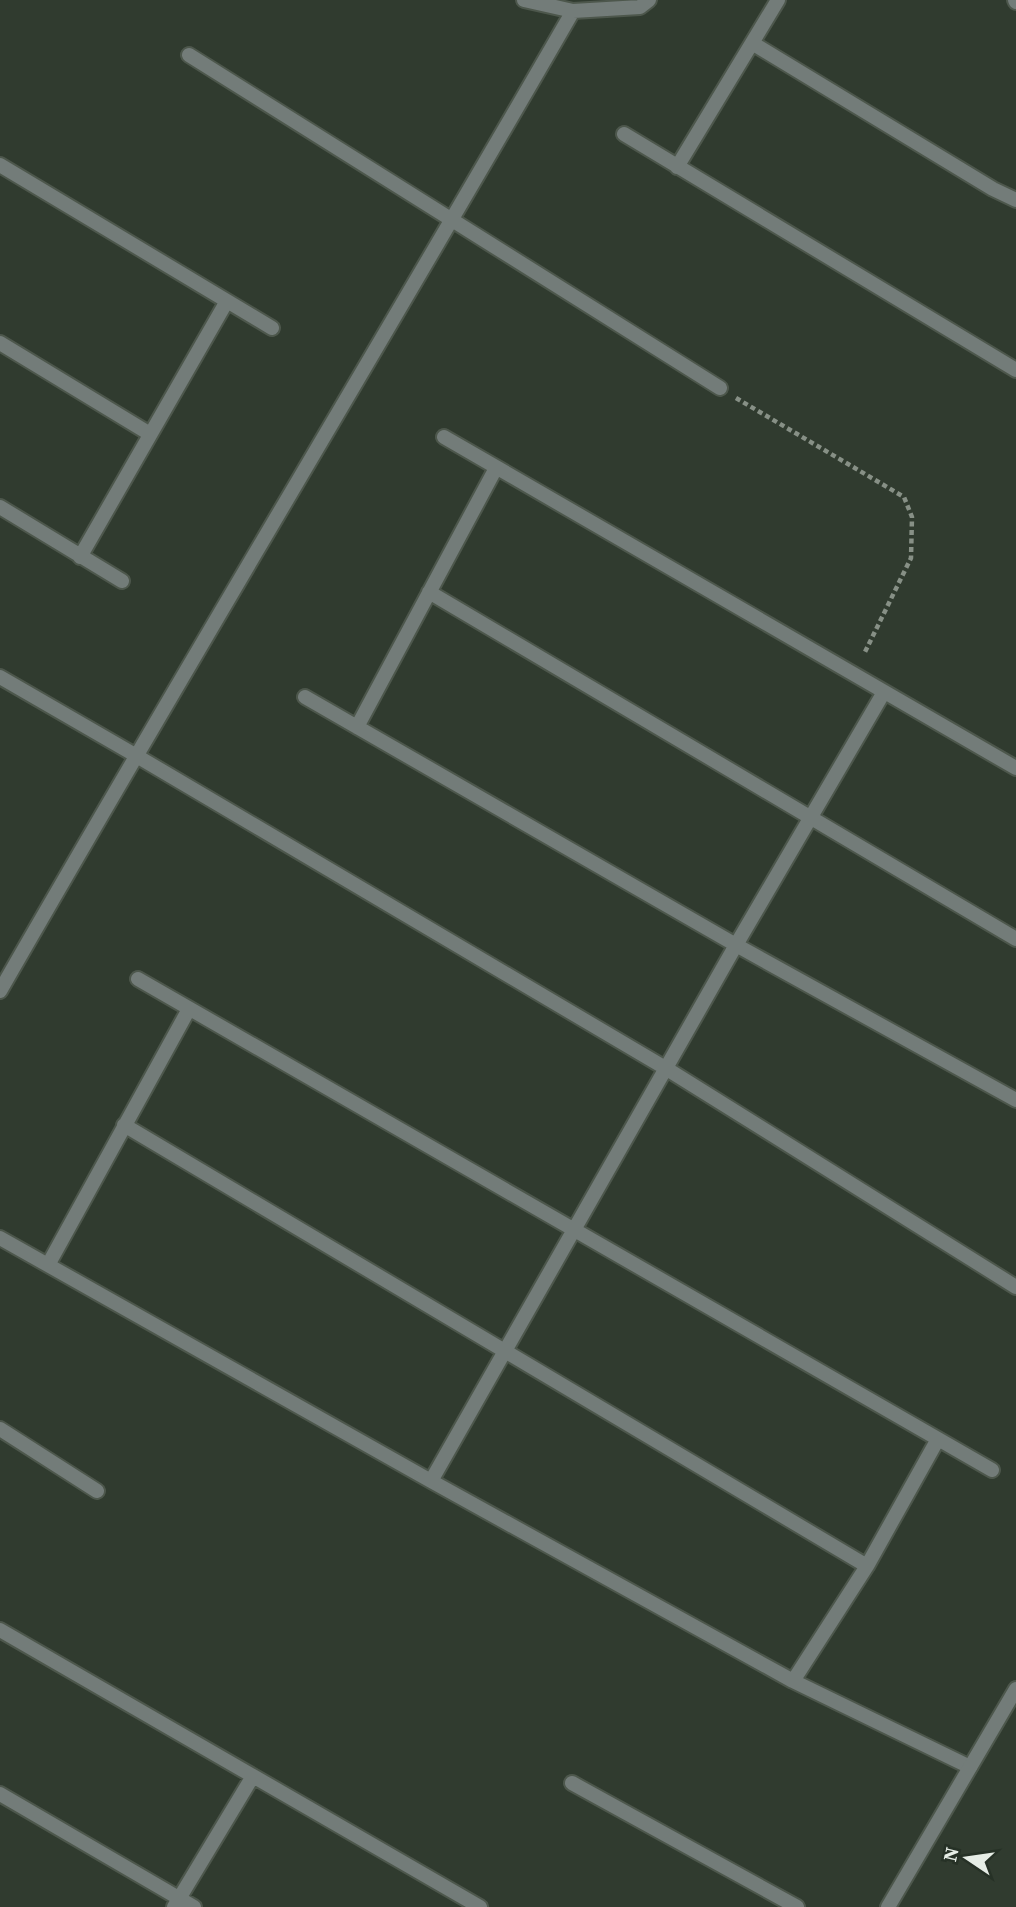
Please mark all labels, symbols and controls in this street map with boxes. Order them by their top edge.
north arrow [932,1823,1002,1893]
text: N [936,1844,965,1864]

